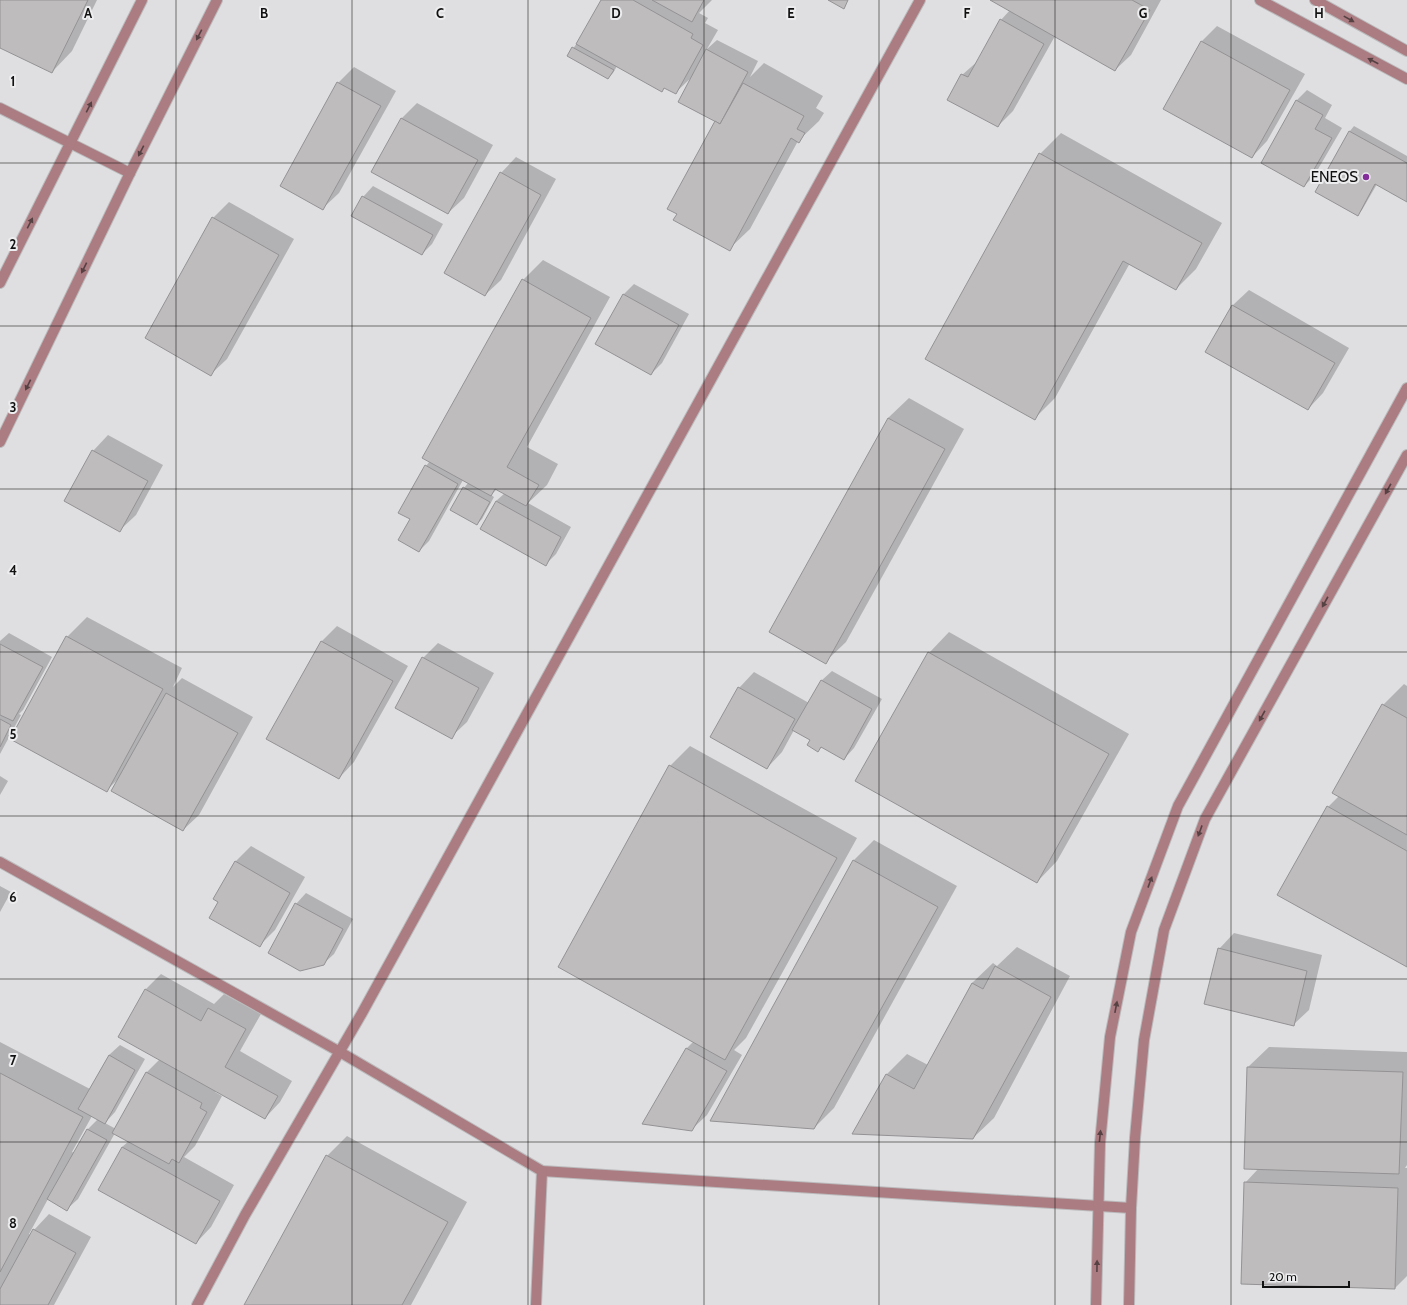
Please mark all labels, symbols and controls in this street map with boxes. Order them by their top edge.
text: A [84,5,93,21]
text: B [260,5,268,21]
text: C [436,5,444,21]
text: D [611,5,621,21]
text: E [787,5,795,21]
text: F [964,5,971,21]
text: G [1139,5,1148,21]
text: H [1314,5,1324,21]
one-way arrow [1343,16,1355,22]
one-way arrow [196,29,202,41]
one-way arrow [1367,57,1378,64]
text: 1 [11,73,15,89]
one-way arrow [85,101,92,112]
one-way arrow [138,145,144,157]
place label: ENEOS [1311,168,1358,186]
marker: ENEOS [1361,172,1371,182]
one-way arrow [27,217,33,228]
text: 2 [10,236,17,252]
one-way arrow [81,262,87,274]
one-way arrow [25,379,31,391]
text: 3 [9,399,17,415]
one-way arrow [1385,483,1391,495]
text: 4 [9,562,17,578]
one-way arrow [1322,597,1328,608]
one-way arrow [1258,710,1265,722]
text: 5 [10,726,17,742]
one-way arrow [1197,825,1203,837]
one-way arrow [1147,876,1153,888]
text: 6 [9,889,17,905]
one-way arrow [1114,1001,1120,1013]
text: 7 [10,1052,17,1068]
one-way arrow [1097,1130,1104,1142]
text: 8 [9,1215,17,1231]
one-way arrow [1094,1259,1100,1272]
scale bar [1263,1263,1349,1289]
text: 20 m [1269,1269,1297,1284]

